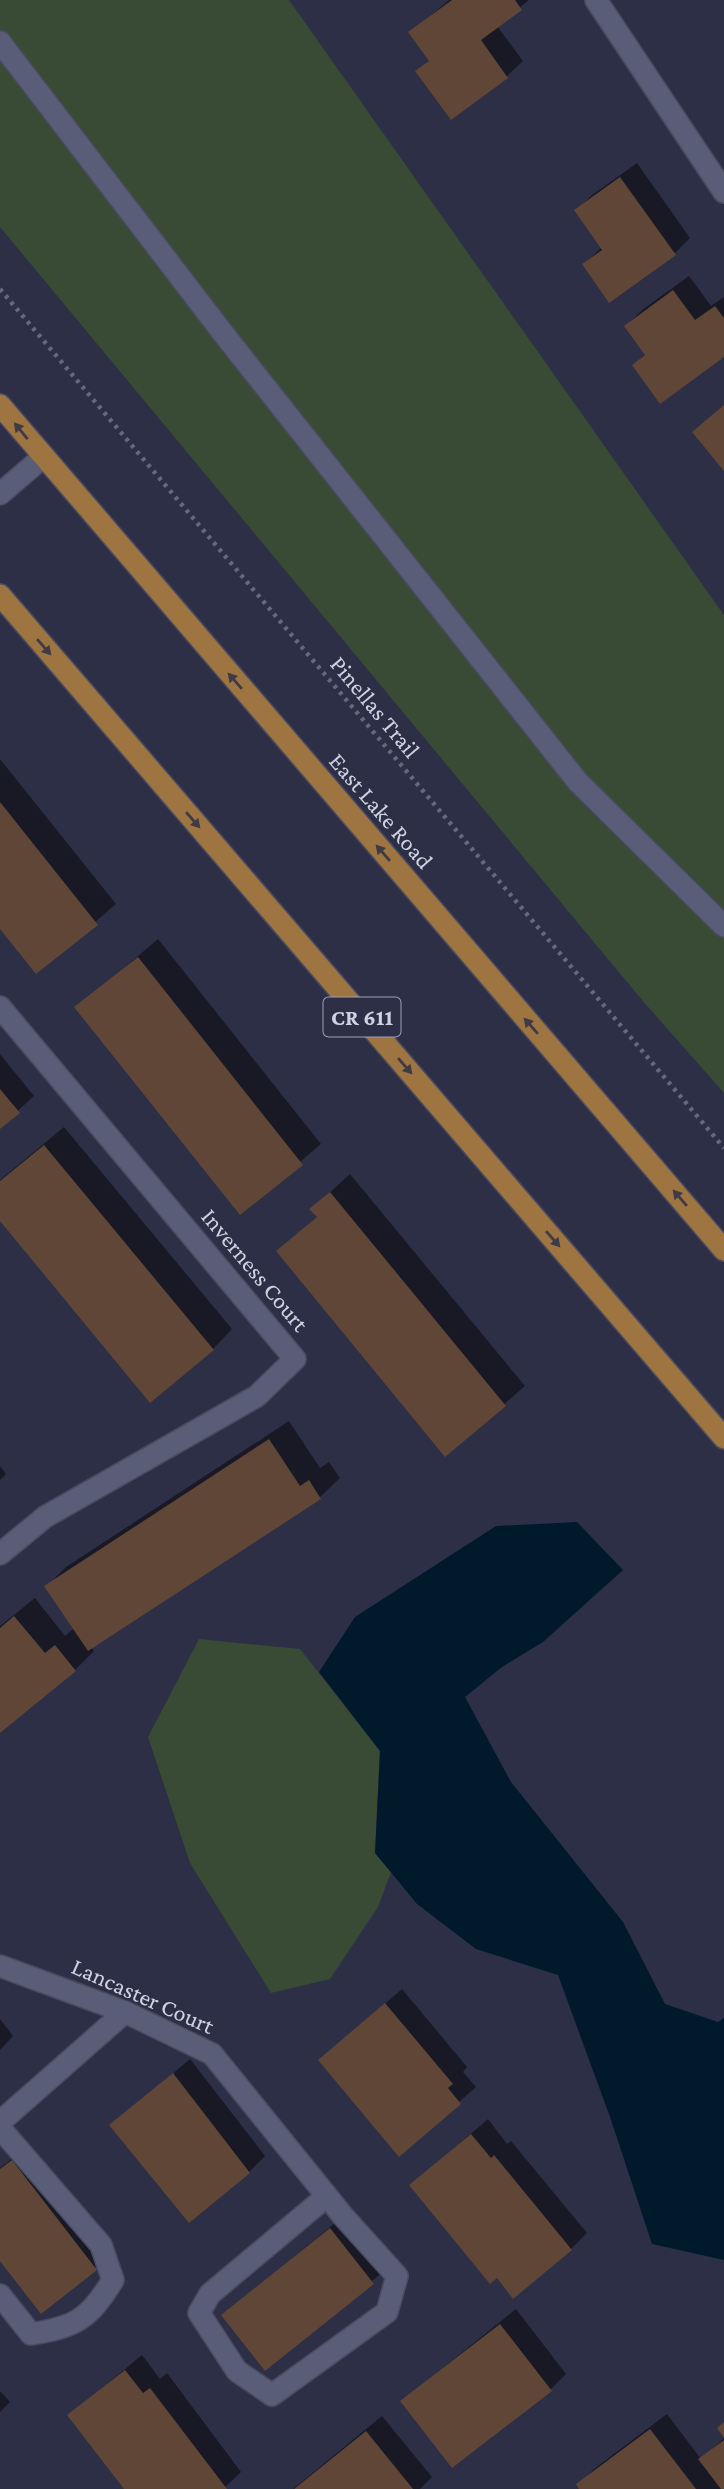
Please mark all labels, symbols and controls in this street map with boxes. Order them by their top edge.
one-way arrow [14,423,29,441]
one-way arrow [36,638,52,656]
street label: Pinellas Trail [325,650,426,763]
one-way arrow [228,672,243,689]
street label: East Lake Road [324,747,439,874]
one-way arrow [185,811,200,828]
one-way arrow [375,844,391,862]
road number: CR 611 [324,998,400,1036]
one-way arrow [524,1017,539,1034]
one-way arrow [397,1058,412,1075]
one-way arrow [673,1190,688,1207]
street label: Inverness Court [196,1203,315,1337]
one-way arrow [545,1230,561,1248]
street label: Lancaster Court [68,1952,220,2039]

